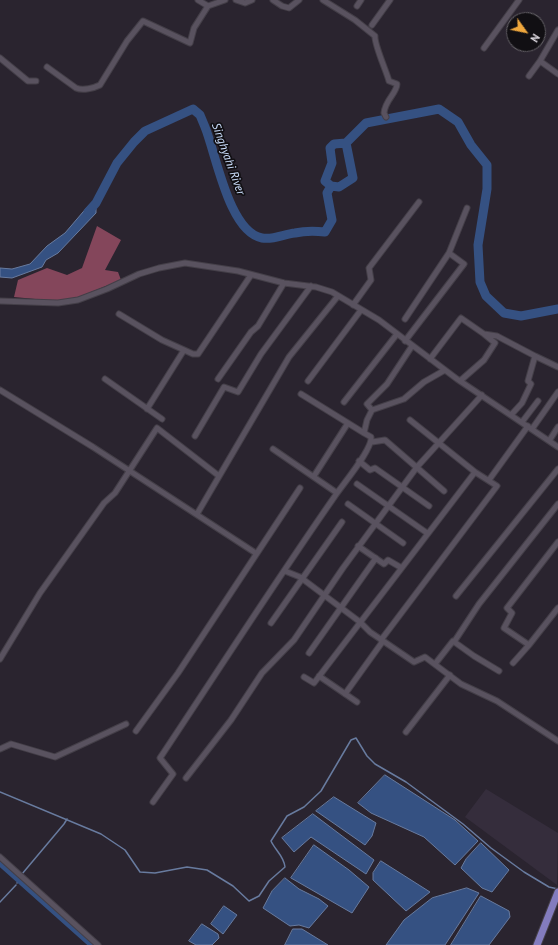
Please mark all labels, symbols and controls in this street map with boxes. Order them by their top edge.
north arrow [506,12,546,52]
text: N [527,31,543,45]
water label: Singhyahi River [208,121,248,197]

